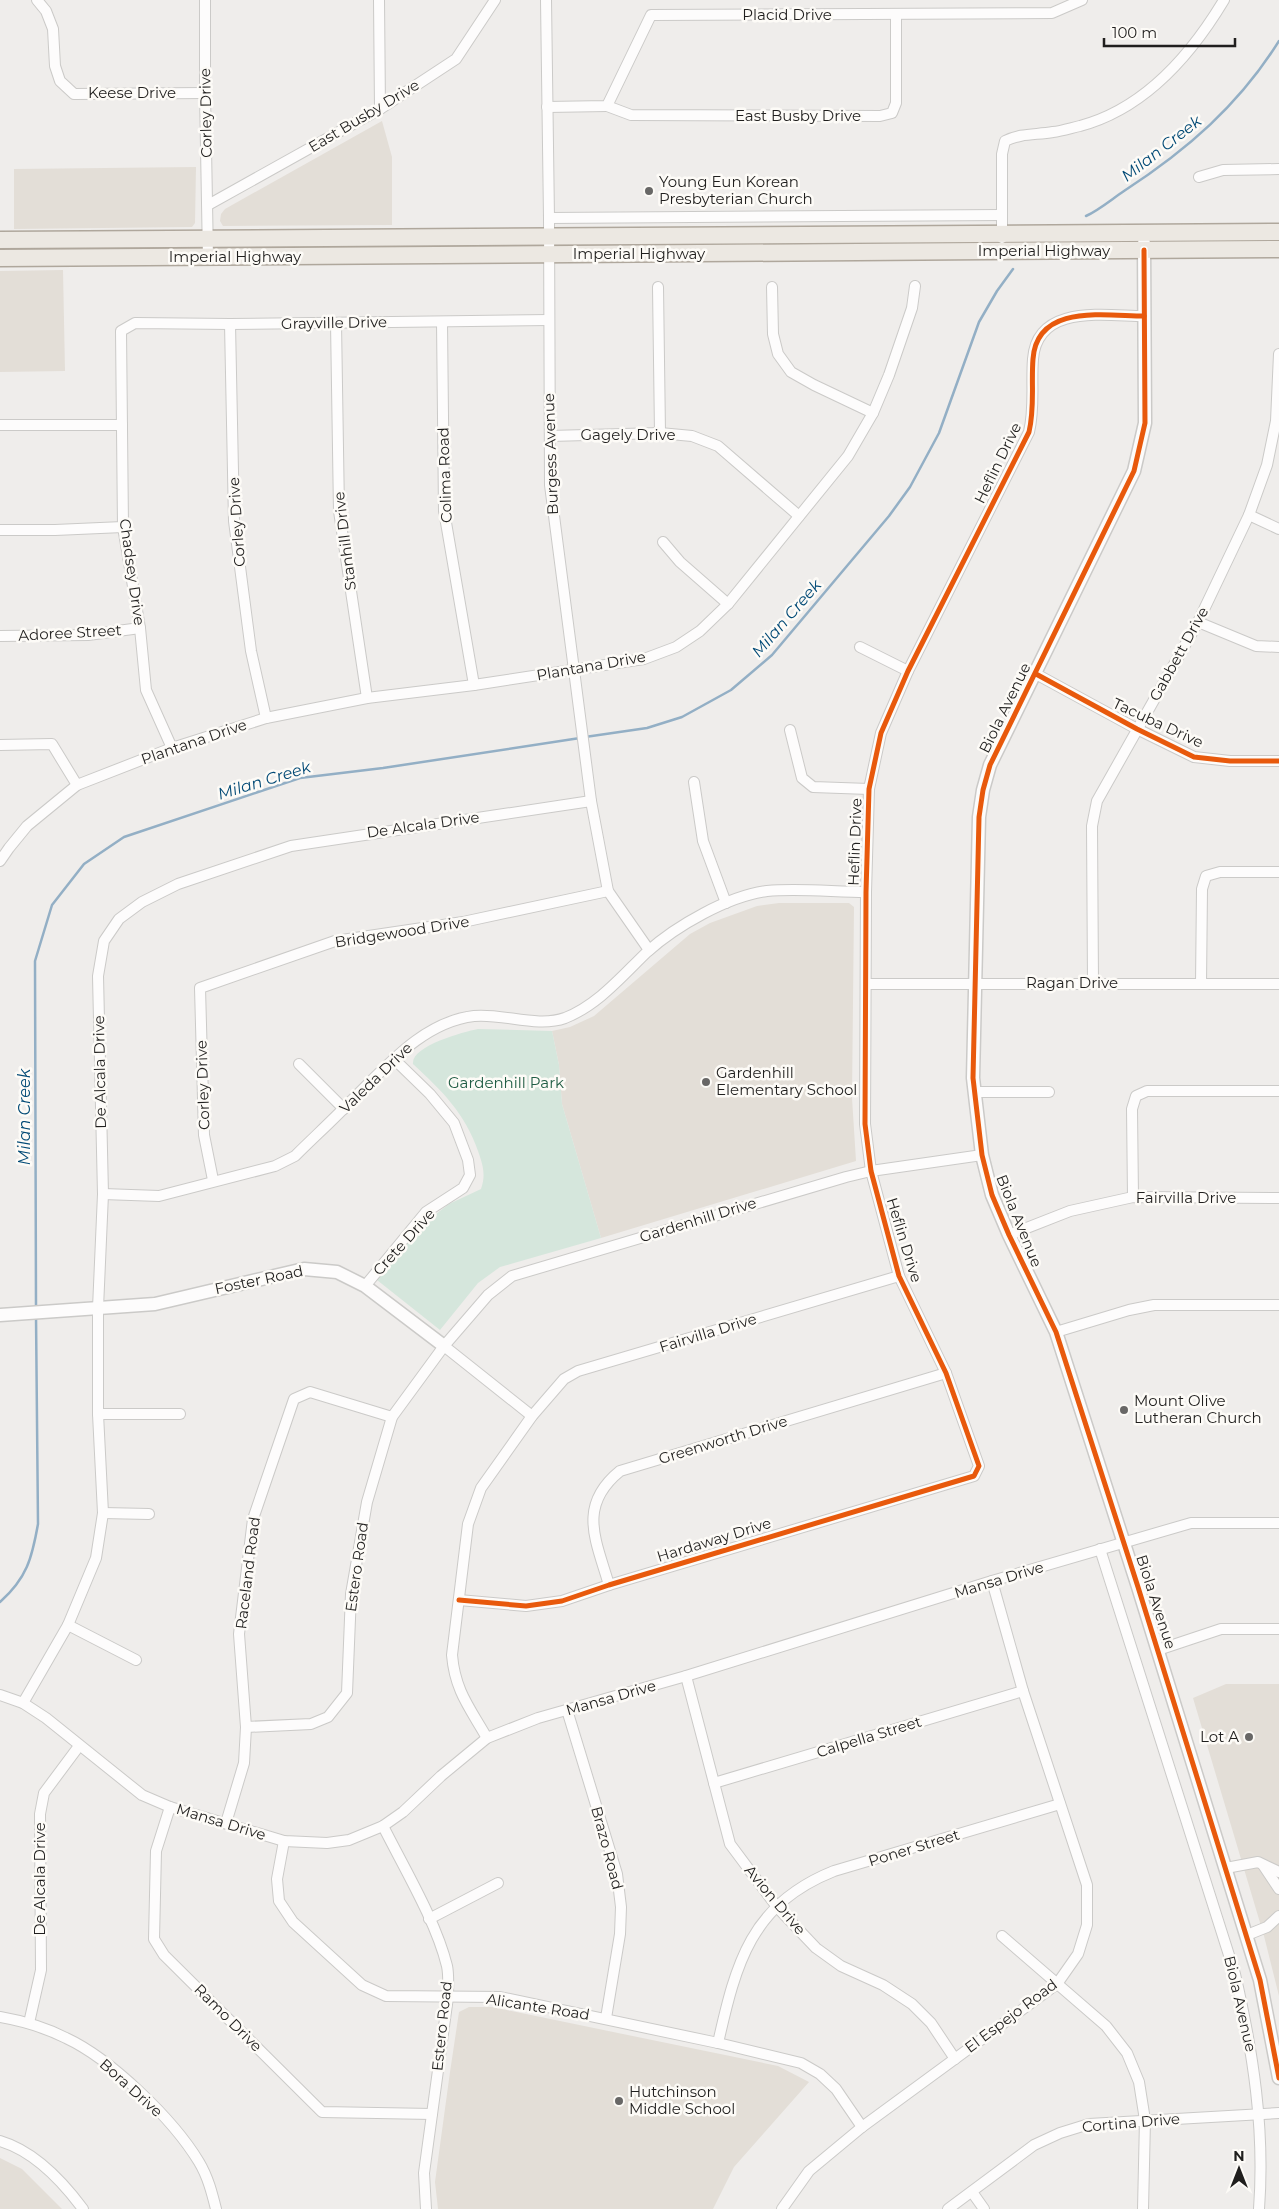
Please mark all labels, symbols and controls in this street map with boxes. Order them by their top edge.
street label: Placid Drive [742,5,832,24]
scale bar [1104,15,1235,47]
text: 100 m [1112,23,1157,42]
street label: Corley Drive [195,68,216,158]
street label: East Busby Drive [305,75,423,156]
street label: Keese Drive [88,83,176,102]
street label: East Busby Drive [735,106,861,125]
water label: Milan Creek [1118,110,1206,186]
place label: Young Eun Korean Presbyterian Church [659,172,813,208]
marker: Young Eun Korean Presbyterian Church [643,185,655,197]
street label: Imperial Highway [978,241,1111,260]
street label: Imperial Highway [573,244,706,263]
street label: Imperial Highway [169,247,302,266]
street label: Grayville Drive [281,312,387,333]
street label: Burgess Avenue [539,393,562,515]
street label: Heflin Drive [970,419,1025,506]
street label: Gagely Drive [580,425,676,444]
street label: Colima Road [433,427,456,523]
street label: Corley Drive [224,477,249,568]
street label: Stanhill Drive [329,491,360,592]
street label: Chadsey Drive [116,517,149,626]
water label: Milan Creek [748,575,826,661]
street label: Gabbett Drive [1145,603,1212,704]
street label: Adoree Street [18,620,122,645]
street label: Plantana Drive [535,647,647,684]
street label: Biola Avenue [974,659,1035,756]
street label: Tacuba Drive [1110,693,1207,752]
street label: Plantana Drive [138,715,249,769]
water label: Milan Creek [215,757,314,804]
street label: Heflin Drive [843,798,866,886]
street label: De Alcala Drive [365,807,480,842]
street label: Bridgewood Drive [333,912,470,952]
street label: Ragan Drive [1026,973,1118,992]
street label: De Alcala Drive [89,1015,110,1129]
street label: Valeda Drive [335,1038,416,1117]
street label: Corley Drive [191,1040,214,1130]
place label: Gardenhill Elementary School [716,1063,857,1099]
water label: Milan Creek [15,1067,34,1165]
park label: Gardenhill Park [448,1073,564,1092]
marker: Gardenhill Elementary School [700,1076,712,1088]
street label: Biola Avenue [992,1172,1047,1270]
street label: Fairvilla Drive [1136,1188,1236,1207]
street label: Gardenhill Drive [637,1193,759,1246]
street label: Heflin Drive [883,1195,926,1285]
street label: Crete Drive [369,1204,439,1279]
street label: Foster Road [213,1261,305,1298]
street label: Fairvilla Drive [657,1309,759,1356]
place label: Mount Olive Lutheran Church [1134,1391,1262,1427]
marker: Mount Olive Lutheran Church [1118,1404,1130,1416]
street label: Greenworth Drive [656,1411,790,1468]
street label: Hardaway Drive [654,1513,773,1566]
street label: Raceland Road [231,1516,264,1630]
street label: Estero Road [341,1521,372,1613]
street label: Biola Avenue [1132,1552,1181,1651]
street label: Mansa Drive [952,1557,1046,1602]
street label: Mansa Drive [564,1676,658,1719]
street label: Calpella Street [814,1712,924,1762]
place label: Lot A [1200,1727,1239,1746]
marker: Lot A [1243,1731,1255,1743]
street label: Mansa Drive [174,1799,268,1844]
street label: Brazo Road [587,1804,628,1892]
street label: De Alcala Drive [30,1822,49,1936]
street label: Poner Street [866,1825,962,1870]
street label: Avion Drive [741,1861,810,1938]
street label: Biola Avenue [1220,1954,1261,2054]
street label: El Espejo Road [961,1975,1061,2057]
street label: Ramo Drive [190,1980,266,2056]
street label: Estero Road [427,1980,456,2072]
street label: Alicante Road [485,1989,591,2024]
street label: Bora Drive [96,2054,167,2121]
place label: Hutchinson Middle School [629,2082,735,2118]
marker: Hutchinson Middle School [613,2095,625,2107]
street label: Cortina Drive [1081,2109,1181,2136]
north arrow [1214,2144,1264,2194]
text: N [1233,2147,1245,2165]

